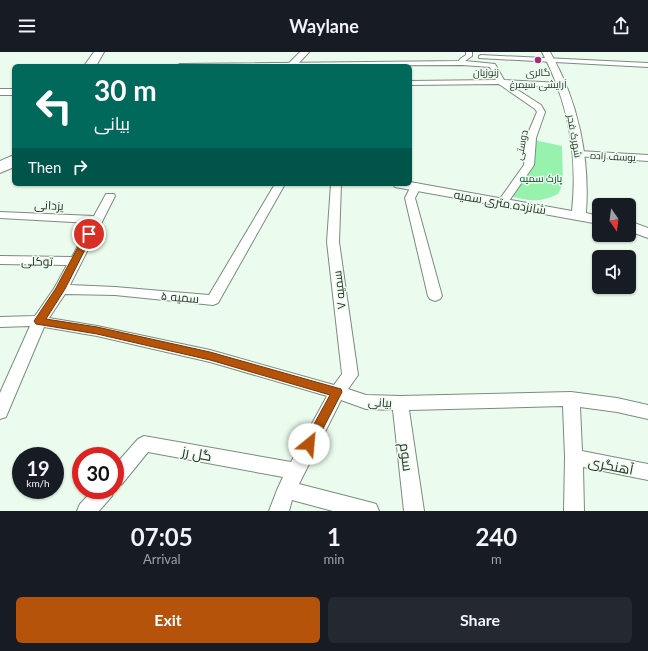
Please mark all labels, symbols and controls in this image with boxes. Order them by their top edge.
icon: menu [16,15,38,37]
text: Waylane [289,15,359,37]
icon: share [610,15,632,37]
marker: گالری آرایشی سیمرغ [533,55,543,65]
street label: زنوزیان [473,66,499,79]
place label: گالری آرایشی سیمرغ [509,66,567,91]
text: 30 m [94,73,157,107]
icon: left [28,80,80,132]
text: بیانی [94,112,130,134]
street label: شهرک فجر [564,113,585,159]
street label: دوستی [512,129,531,161]
street label: یوسف زاده [590,149,637,163]
icon: right [69,156,91,178]
text: Then [28,158,61,176]
park label: پارک سمیه [520,172,563,185]
street label: شانزده متری سمیه [453,187,547,217]
street label: یزدانی [34,197,65,213]
north arrow [592,198,636,242]
map controls [592,198,636,294]
pin [72,217,106,251]
icon: arrive [78,223,100,245]
button: sound [592,250,636,294]
street label: توکلی [21,253,54,269]
street label: سمیه ۷ [329,270,349,310]
street label: سمیه ۵ [160,288,200,306]
street label: بیانی [367,394,393,410]
position arrow [288,423,330,465]
street label: گل رز [180,442,213,464]
street label: سوم [395,442,417,472]
speed limit sign: 30 [72,447,124,499]
street label: آهنگری [587,452,635,478]
text: 19 [26,456,50,480]
text: km/h [26,477,50,489]
text: 07:05 [131,522,193,551]
text: 1 [327,522,341,551]
text: 240 [475,522,517,551]
text: Arrival [143,551,180,567]
text: min [324,551,345,567]
text: m [491,551,502,567]
button: Exit [16,597,320,643]
button: Share [328,597,632,643]

